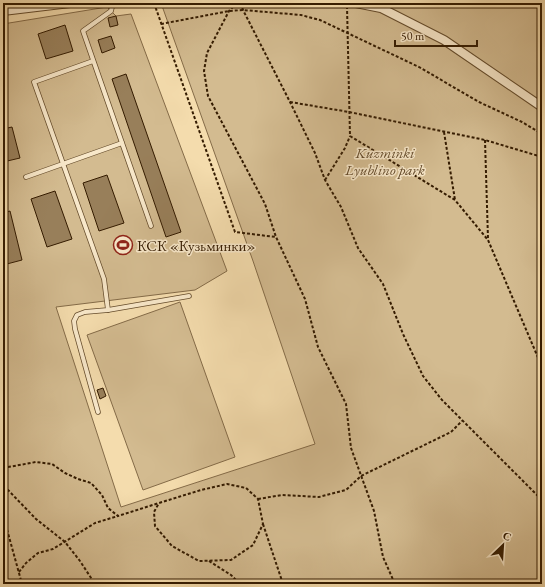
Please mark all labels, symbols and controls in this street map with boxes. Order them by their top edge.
scale bar [395,22,477,48]
text: 50 m [401,28,425,44]
park label: Kuzminki Lyublino park [344,143,425,179]
sports icon: КСК «Кузьминки» [112,234,134,256]
place label: КСК «Кузьминки» [137,236,255,255]
north arrow [483,525,523,565]
text: С [501,528,514,544]

